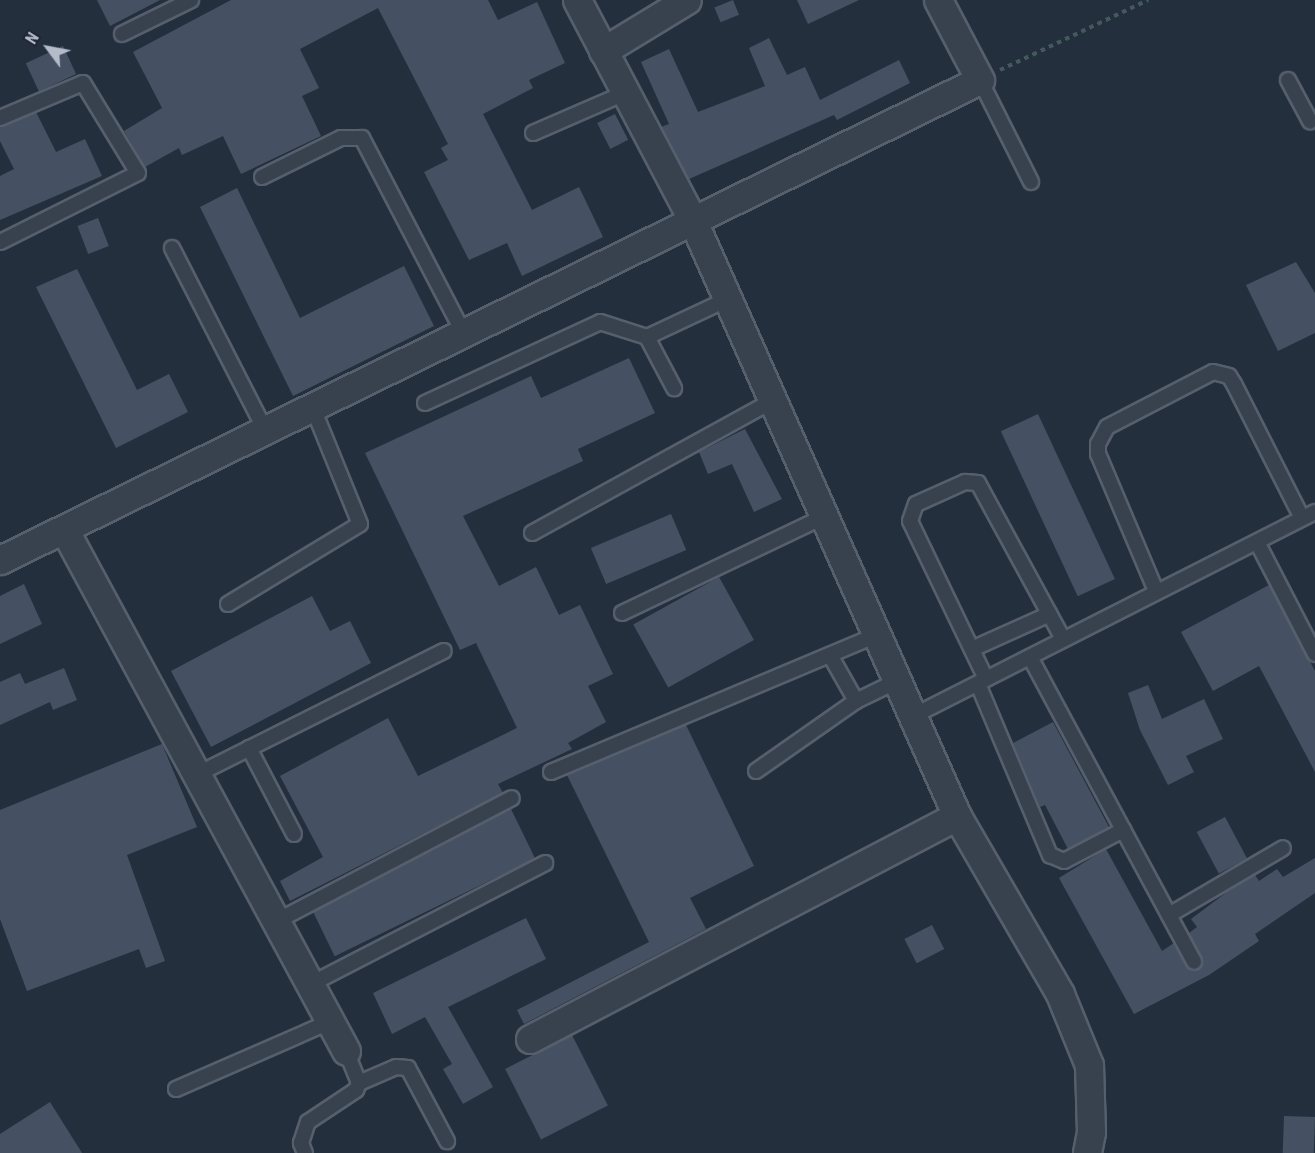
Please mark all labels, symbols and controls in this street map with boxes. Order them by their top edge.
north arrow [18,18,78,78]
text: N [22,29,43,47]

